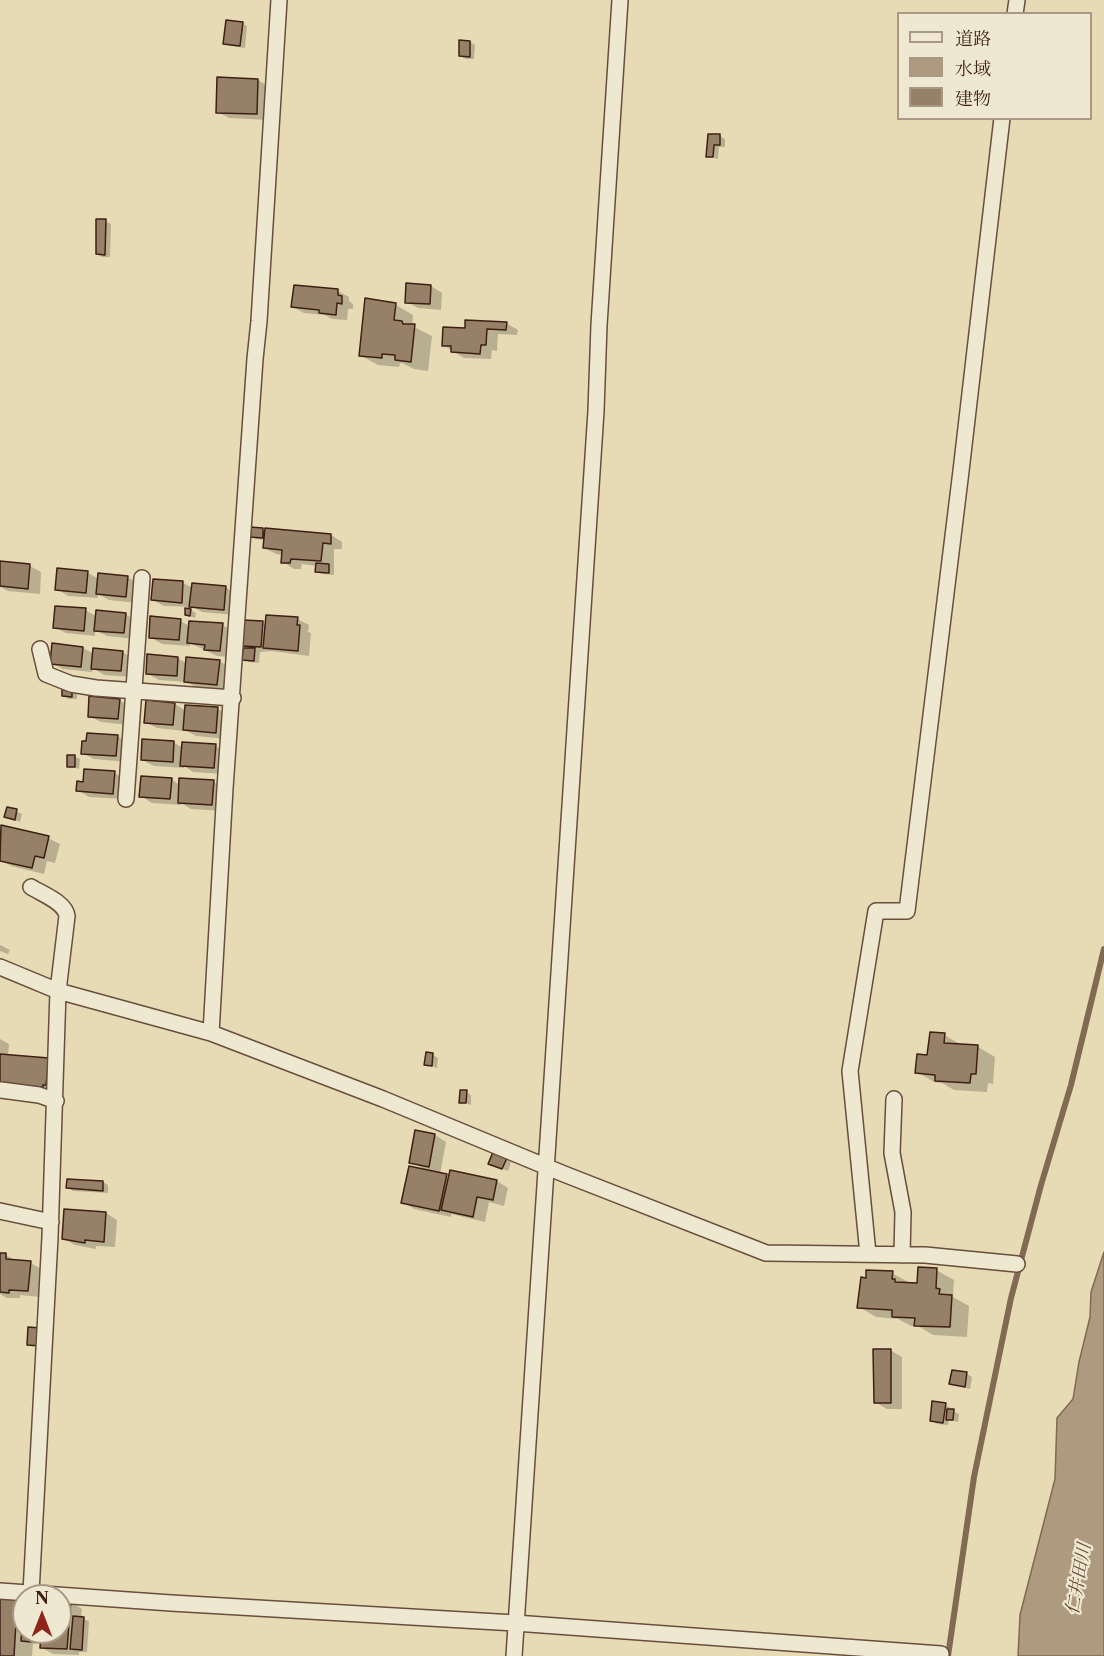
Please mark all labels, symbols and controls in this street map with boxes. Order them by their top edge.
legend [897,12,1092,120]
text: 道路 [955,28,991,50]
text: 水域 [955,58,991,80]
text: 建物 [955,88,991,110]
water label: 仁井田川 [1062,1542,1096,1616]
north arrow [12,1584,72,1644]
text: N [35,1588,49,1608]

